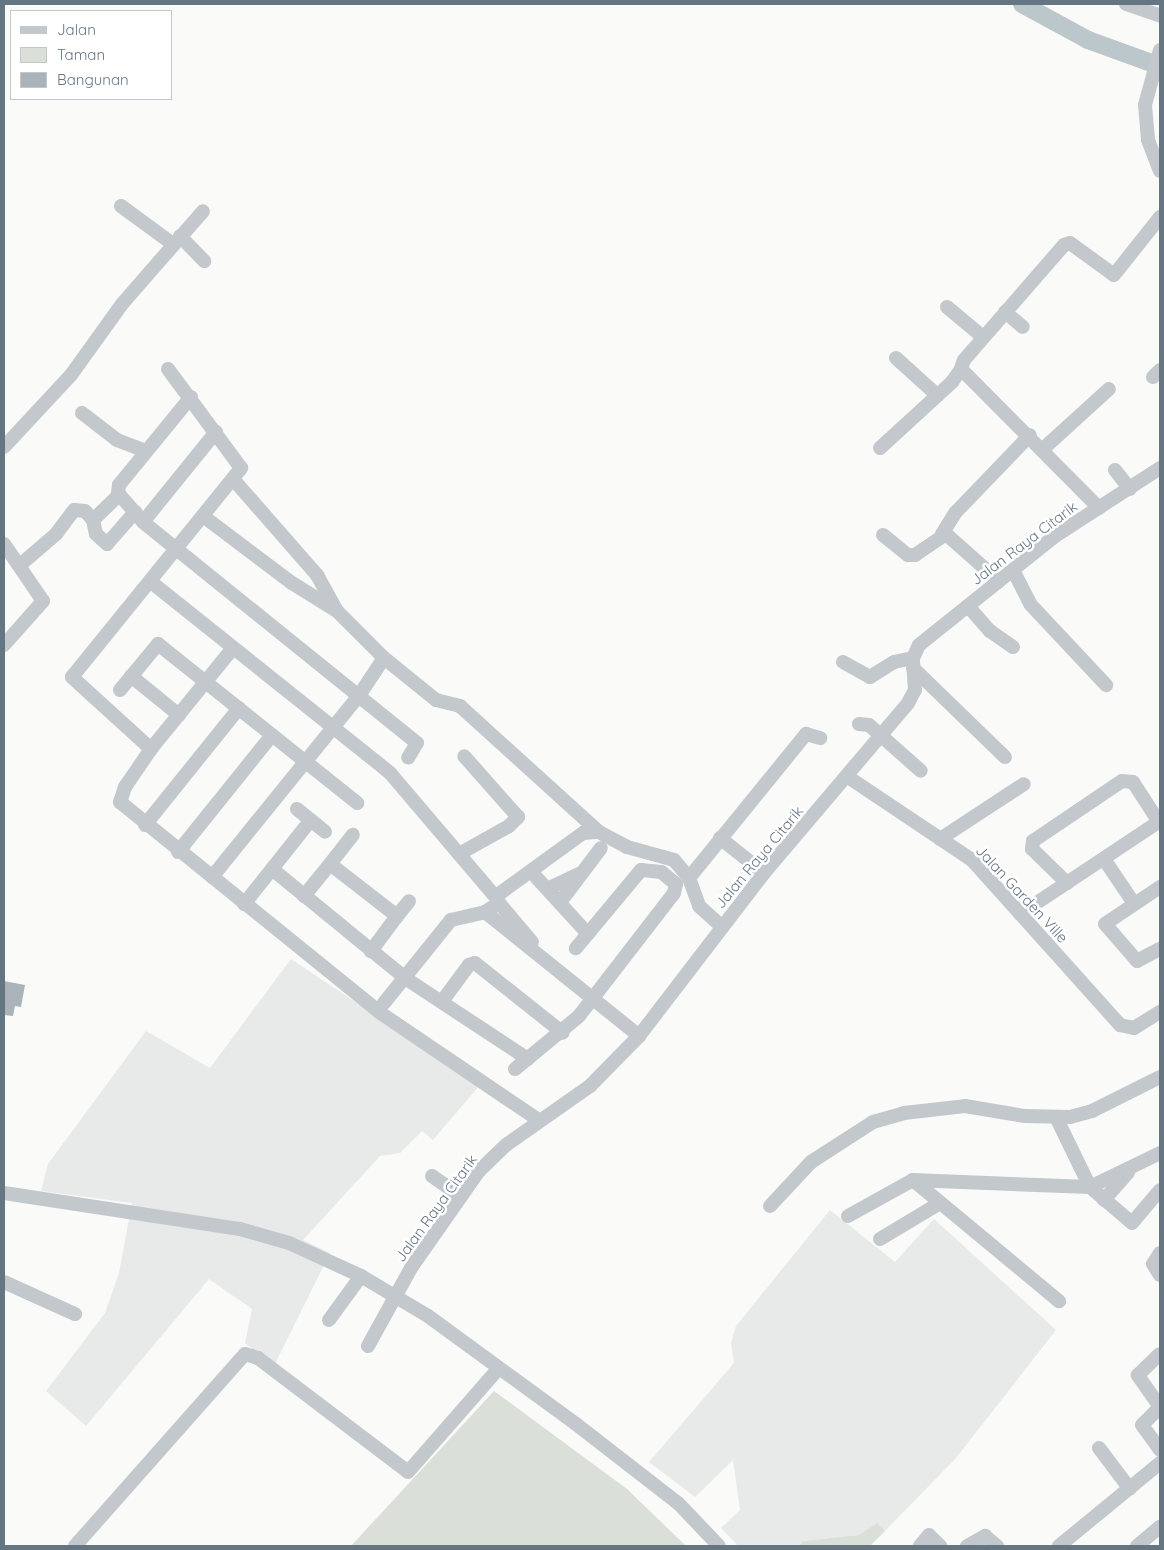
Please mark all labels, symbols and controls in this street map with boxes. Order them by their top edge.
legend [10,10,172,100]
text: Jalan [57,20,96,39]
text: Taman [57,45,105,64]
text: Bangunan [57,70,129,89]
street label: Jalan Raya Citarik [967,497,1081,589]
street label: Jalan Raya Citarik [711,802,807,912]
street label: Jalan Garden Ville [972,841,1072,947]
street label: Jalan Raya Citarik [391,1151,481,1265]

